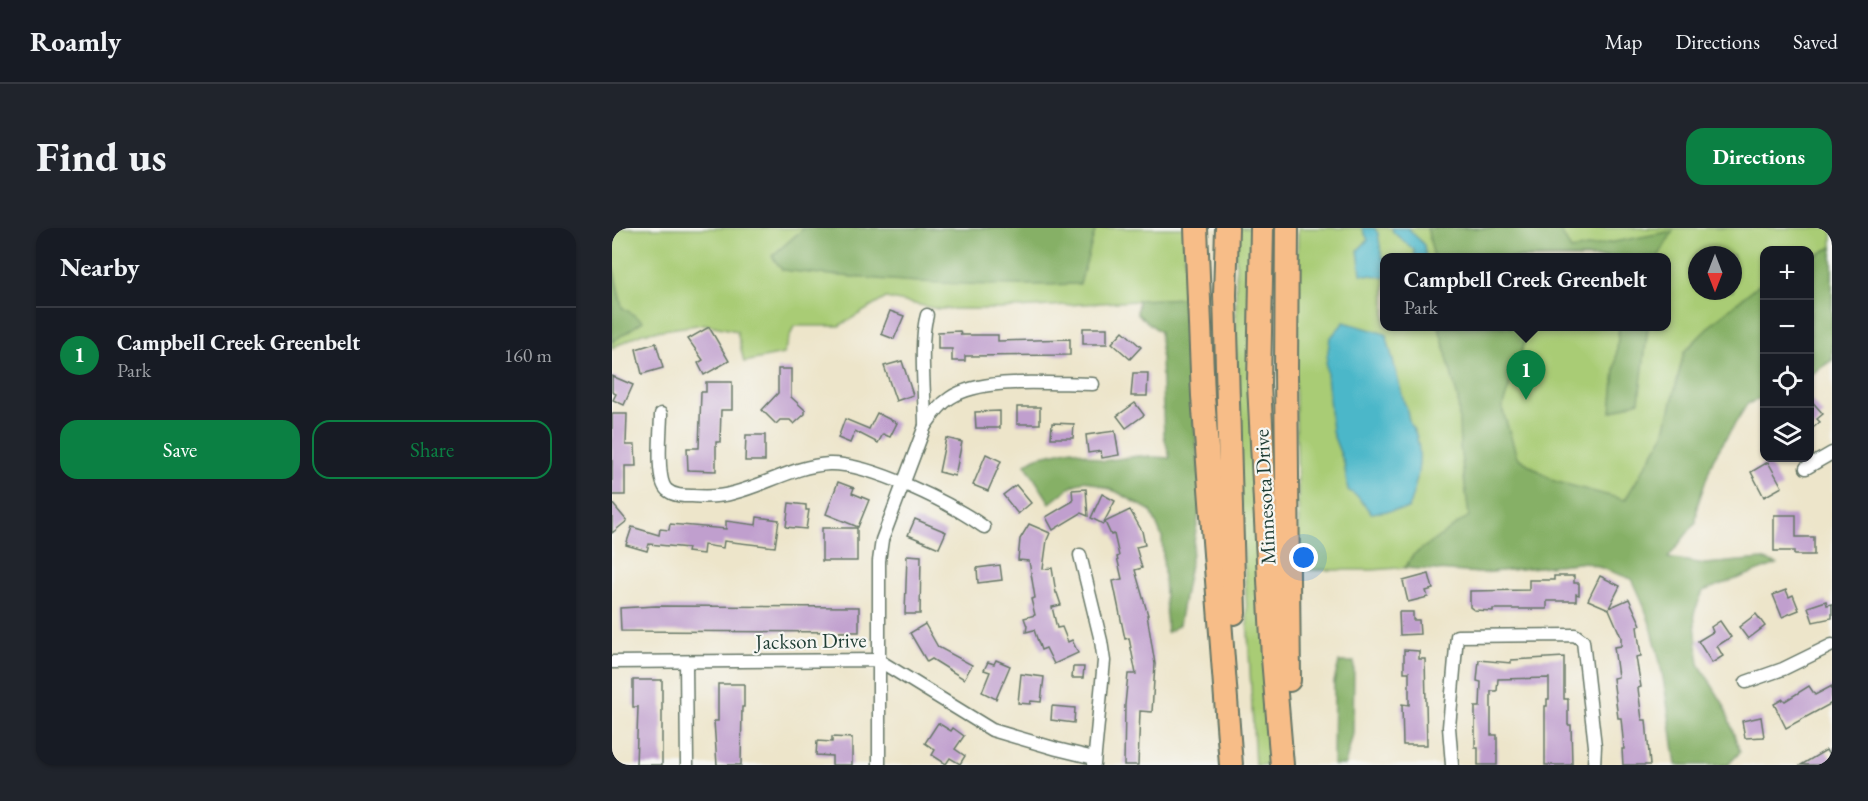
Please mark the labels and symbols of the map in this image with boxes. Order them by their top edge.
north arrow [1688,246,1742,300]
pin: 1 [1506,350,1546,400]
street label: Minnesota Drive [1247,429,1282,565]
your location [1289,543,1318,572]
street label: Jackson Drive [753,626,867,655]

